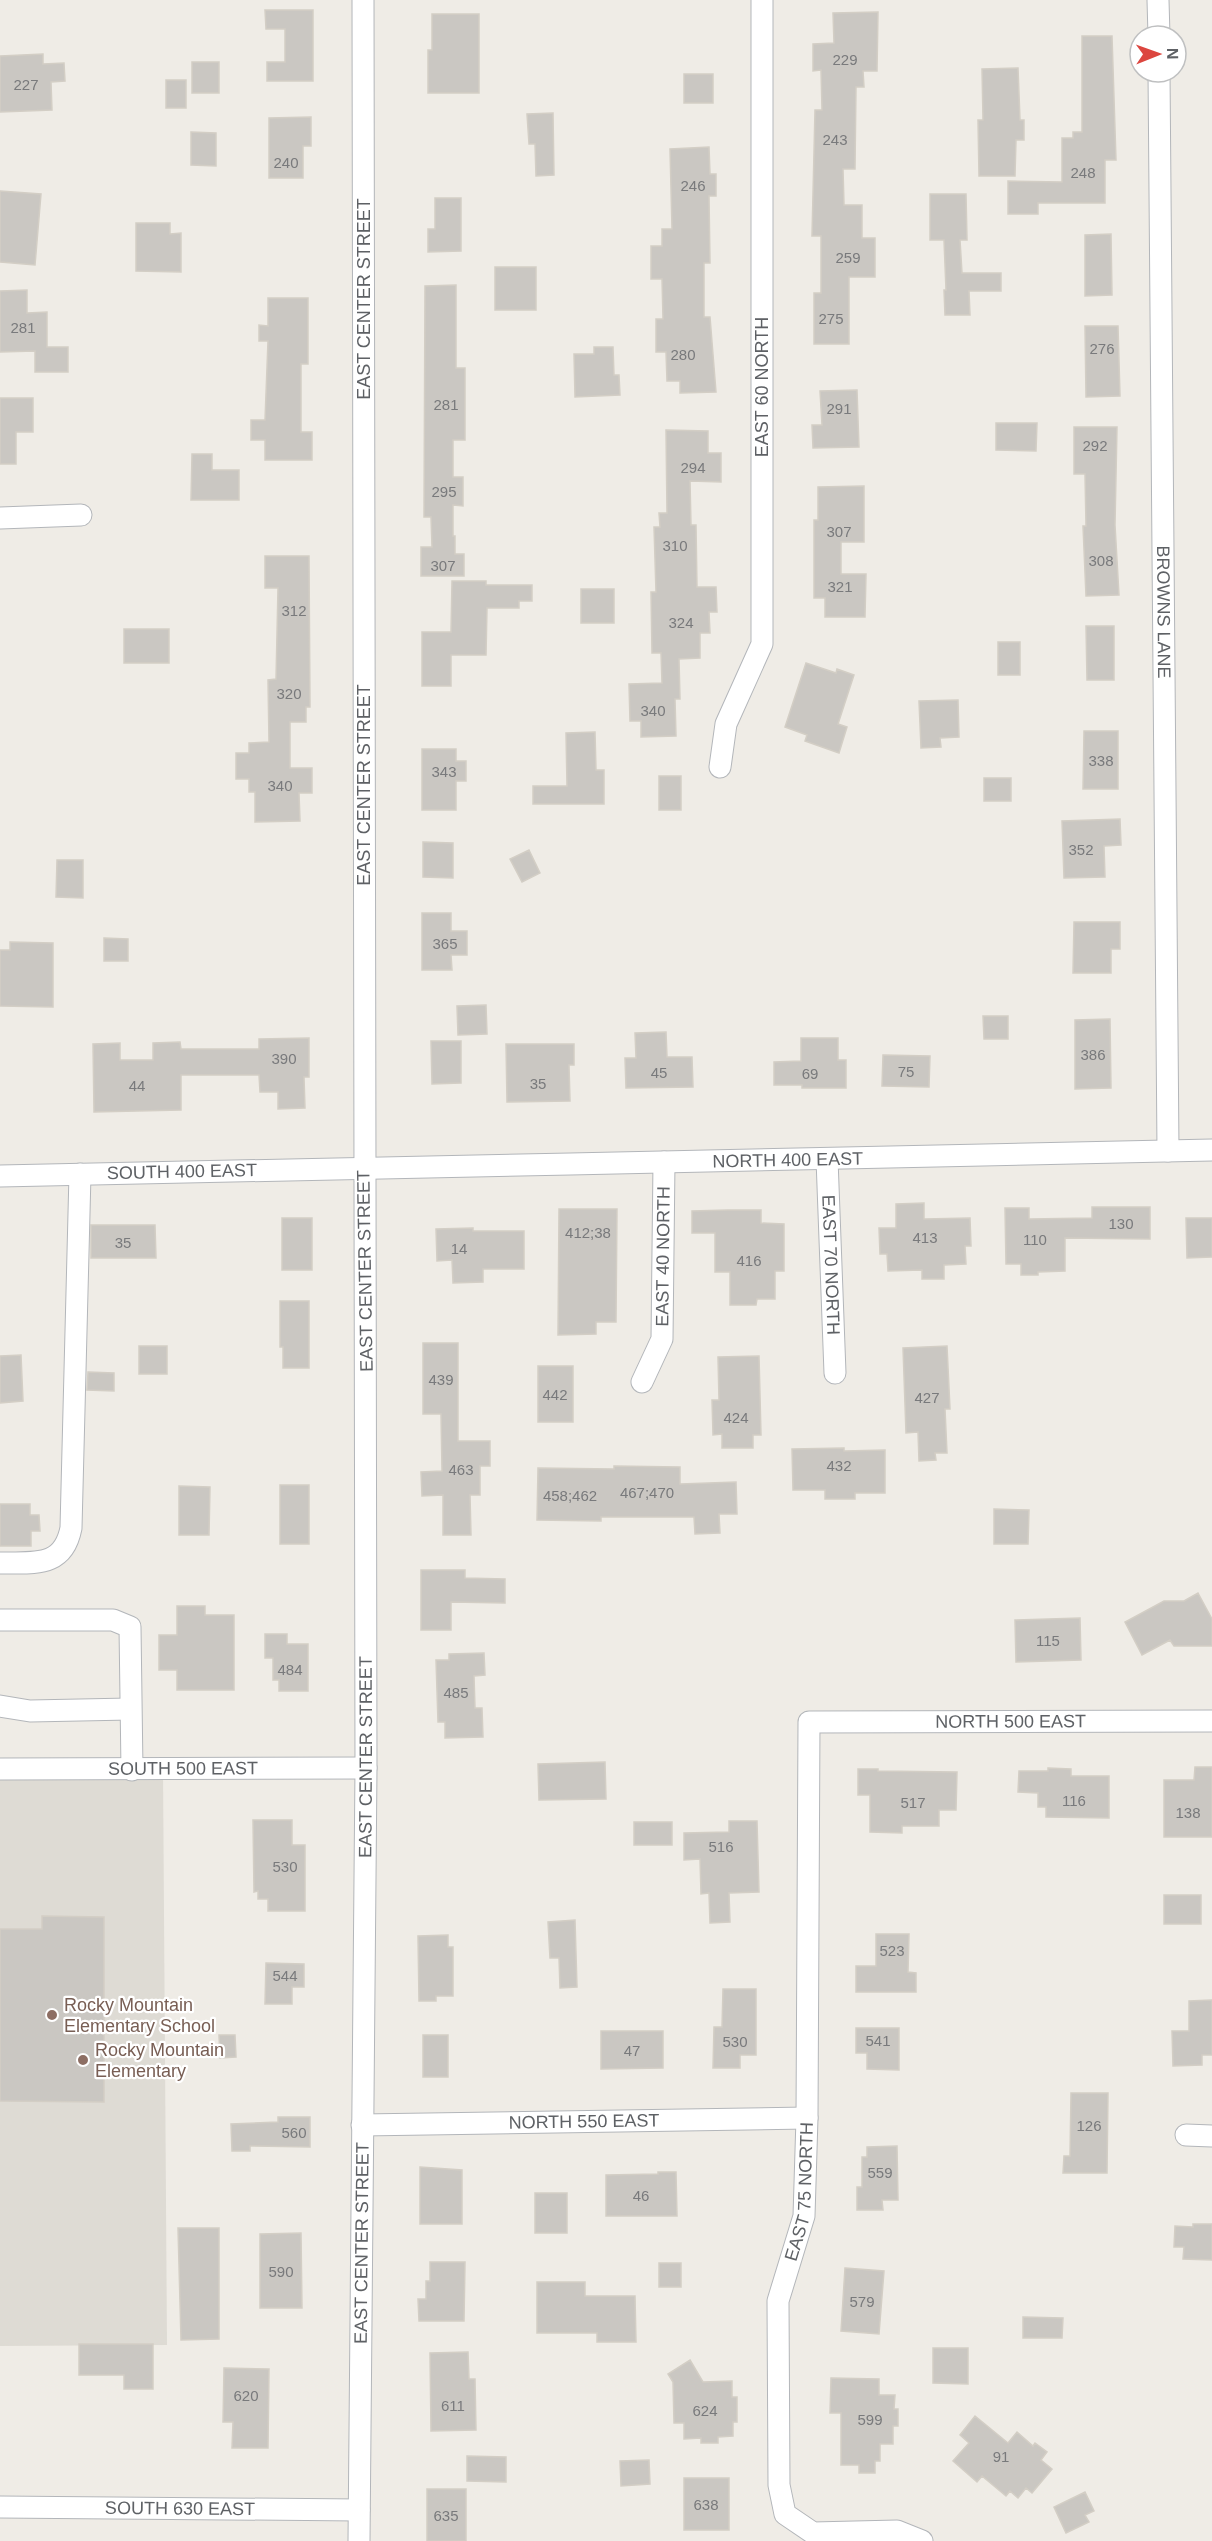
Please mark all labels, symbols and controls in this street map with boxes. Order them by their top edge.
north arrow [1128,24,1188,84]
text: N [1164,48,1181,60]
house number: 229 [832,51,858,68]
house number: 227 [13,76,39,93]
house number: 243 [822,131,848,148]
house number: 240 [273,154,299,171]
house number: 248 [1070,164,1096,181]
house number: 246 [680,177,706,194]
street label: EAST CENTER STREET [354,198,374,400]
house number: 259 [835,249,861,266]
house number: 275 [818,310,844,327]
street label: EAST 60 NORTH [752,317,772,457]
house number: 281 [10,319,36,336]
house number: 276 [1089,340,1115,357]
house number: 280 [670,346,696,363]
house number: 281 [433,396,459,413]
house number: 291 [826,400,852,417]
house number: 292 [1082,437,1108,454]
house number: 294 [680,459,706,476]
house number: 295 [431,483,457,500]
house number: 307 [826,523,852,540]
house number: 310 [662,537,688,554]
street label: BROWNS LANE [1153,545,1174,679]
house number: 308 [1088,552,1114,569]
house number: 307 [430,557,456,574]
house number: 321 [827,578,853,595]
house number: 312 [281,602,307,619]
house number: 324 [668,614,694,631]
street label: EAST CENTER STREET [354,684,374,886]
house number: 320 [276,685,302,702]
house number: 340 [640,702,666,719]
house number: 338 [1088,752,1114,769]
house number: 343 [431,763,457,780]
house number: 340 [267,777,293,794]
house number: 352 [1068,841,1094,858]
house number: 365 [432,935,458,952]
house number: 386 [1080,1046,1106,1063]
house number: 390 [271,1050,297,1067]
house number: 75 [898,1063,914,1080]
house number: 45 [651,1064,667,1081]
house number: 69 [802,1065,818,1082]
house number: 35 [530,1075,546,1092]
house number: 44 [129,1077,145,1094]
street label: NORTH 400 EAST [712,1149,863,1171]
street label: SOUTH 400 EAST [107,1160,257,1183]
street label: EAST CENTER STREET [353,1170,377,1372]
street label: EAST 40 NORTH [652,1186,674,1327]
street label: EAST 70 NORTH [818,1194,844,1335]
house number: 130 [1108,1215,1134,1232]
house number: 412;38 [565,1224,611,1241]
house number: 413 [912,1229,938,1246]
house number: 110 [1023,1231,1047,1248]
house number: 35 [115,1234,131,1251]
house number: 14 [451,1240,467,1257]
house number: 416 [736,1252,762,1269]
house number: 439 [428,1371,454,1388]
house number: 442 [542,1386,568,1403]
house number: 427 [914,1389,940,1406]
house number: 424 [723,1409,749,1426]
house number: 432 [826,1457,852,1474]
house number: 463 [448,1461,474,1478]
house number: 467;470 [620,1484,674,1501]
house number: 458;462 [543,1487,597,1504]
house number: 115 [1036,1632,1060,1649]
street label: EAST CENTER STREET [355,1656,376,1858]
house number: 484 [277,1661,303,1678]
house number: 485 [443,1684,469,1701]
street label: NORTH 500 EAST [935,1711,1086,1732]
street label: SOUTH 500 EAST [108,1758,258,1779]
house number: 116 [1062,1792,1086,1809]
house number: 517 [900,1794,926,1811]
house number: 138 [1175,1804,1201,1821]
house number: 516 [708,1838,734,1855]
house number: 530 [272,1858,298,1875]
house number: 523 [879,1942,905,1959]
house number: 544 [272,1967,298,1984]
place label: Rocky Mountain Elementary School [64,1995,215,2036]
marker: Rocky Mountain Elementary School [45,2008,59,2022]
house number: 541 [865,2032,891,2049]
house number: 530 [722,2033,748,2050]
place label: Rocky Mountain Elementary [95,2040,224,2081]
house number: 47 [624,2042,640,2059]
marker: Rocky Mountain Elementary [76,2053,90,2067]
street label: NORTH 550 EAST [508,2110,660,2133]
house number: 126 [1076,2117,1102,2134]
street label: EAST 75 NORTH [781,2122,817,2263]
house number: 560 [281,2124,307,2141]
street label: EAST CENTER STREET [351,2142,373,2344]
house number: 559 [867,2164,893,2181]
house number: 46 [633,2187,649,2204]
house number: 590 [268,2263,294,2280]
house number: 579 [849,2293,875,2310]
house number: 620 [233,2387,259,2404]
house number: 611 [441,2397,465,2414]
house number: 624 [692,2402,718,2419]
house number: 599 [857,2411,883,2428]
house number: 91 [993,2448,1009,2465]
house number: 638 [693,2496,719,2513]
street label: SOUTH 630 EAST [105,2498,255,2519]
house number: 635 [433,2507,459,2524]

